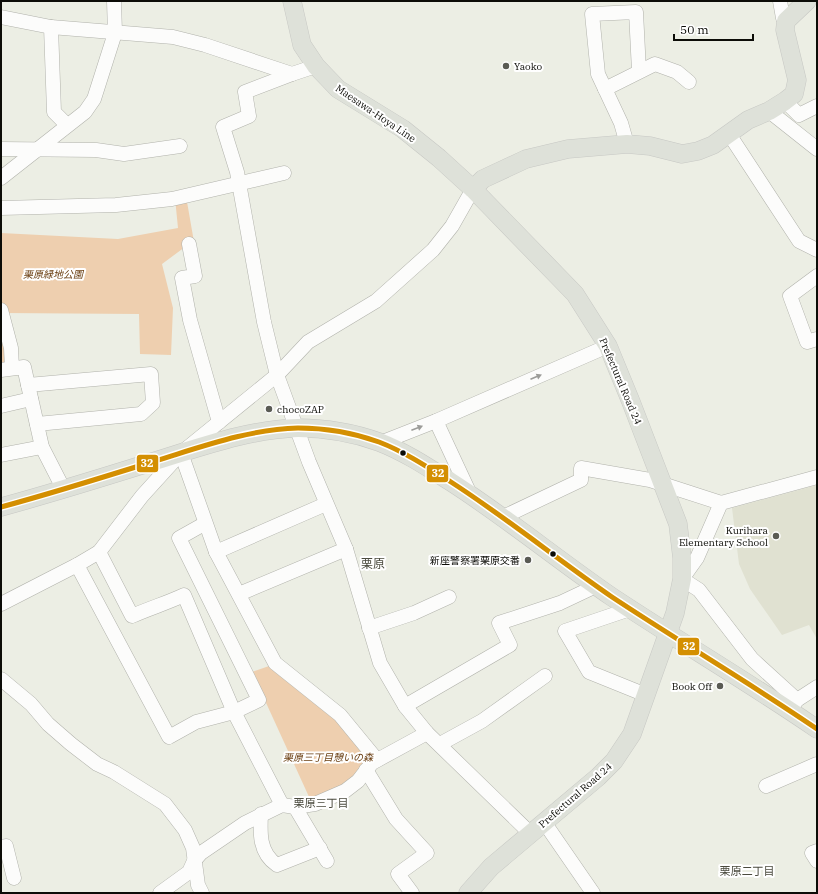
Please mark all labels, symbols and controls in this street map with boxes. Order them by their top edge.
scale bar [674,16,753,42]
text: 50 m [680,22,709,37]
place label: Yaoko [514,60,542,73]
marker: Yaoko [501,61,511,71]
street label: Maesawa-Hoya Line [333,82,418,145]
park label: 栗原緑地公園 [23,268,85,281]
street label: Prefectural Road 24 [596,336,645,427]
one-way arrow [531,374,542,380]
place label: chocoZAP [277,403,324,416]
marker: chocoZAP [264,404,274,414]
one-way arrow [411,425,423,431]
unlabelled marker [398,448,408,458]
line badge: 32 [136,454,159,473]
text: 32 [140,456,154,470]
line badge: 32 [426,464,449,483]
text: 32 [431,466,445,480]
place label: Kurihara Elementary School [679,524,769,549]
marker: Kurihara Elementary School [771,531,781,541]
unlabelled marker [548,549,558,559]
place label: 新座警察署栗原交番 [430,554,520,567]
marker: 新座警察署栗原交番 [523,555,533,565]
district label: 栗原 [361,556,385,571]
line badge: 32 [677,637,700,656]
text: 32 [682,639,696,653]
place label: Book Off [672,680,713,693]
marker: Book Off [715,681,725,691]
park label: 栗原三丁目憩いの森 [283,751,374,764]
street label: Prefectural Road 24 [536,760,615,831]
district label: 栗原三丁目 [294,796,349,810]
district label: 栗原二丁目 [720,864,775,878]

